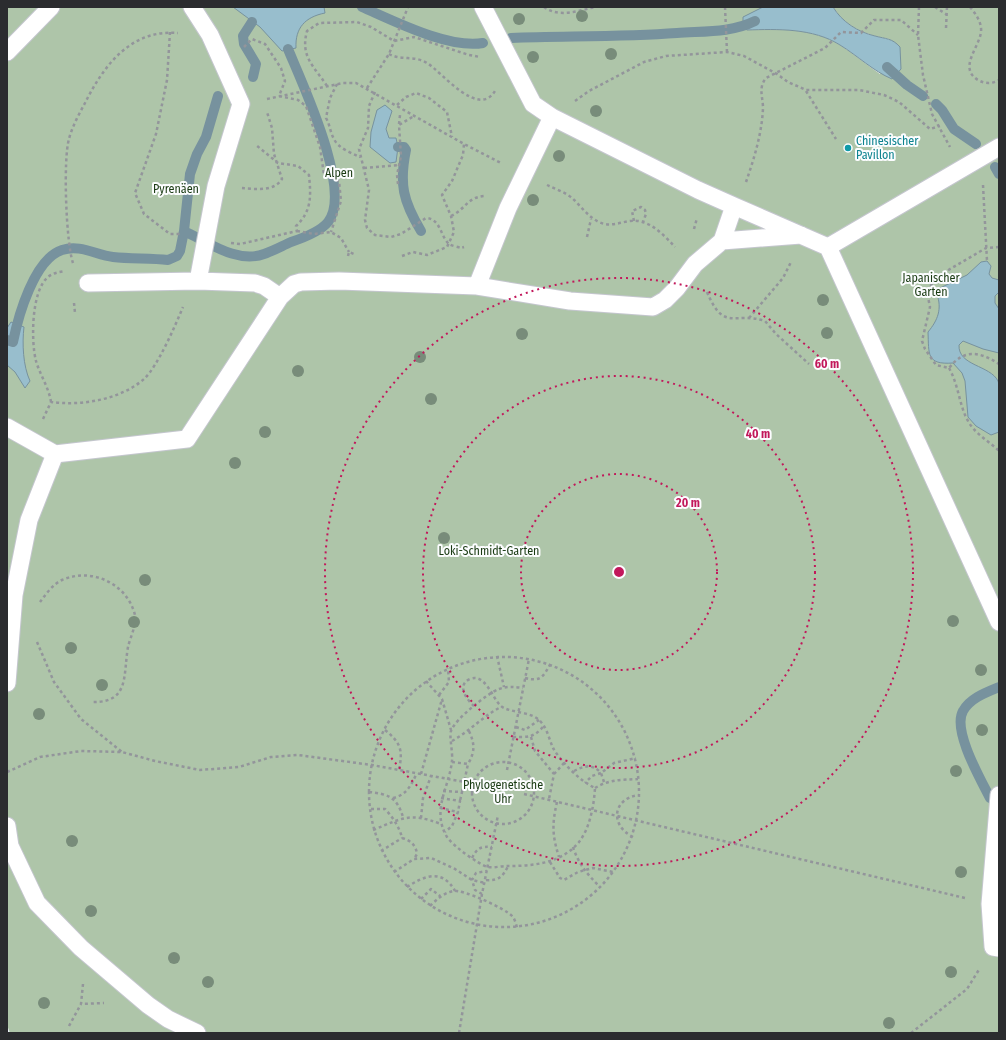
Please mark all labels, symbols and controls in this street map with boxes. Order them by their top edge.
place label: Chinesischer Pavillon [856,134,919,162]
marker: Chinesischer Pavillon [843,143,853,153]
park label: Alpen [325,166,353,180]
park label: Pyrenäen [153,182,199,196]
park label: Japanischer Garten [902,271,960,299]
text: 60 m [815,357,839,371]
text: 40 m [746,427,770,441]
text: 20 m [675,496,700,510]
park label: Loki-Schmidt-Garten [439,544,539,558]
centre of rings [612,565,626,579]
park label: Phylogenetische Uhr [463,778,543,806]

